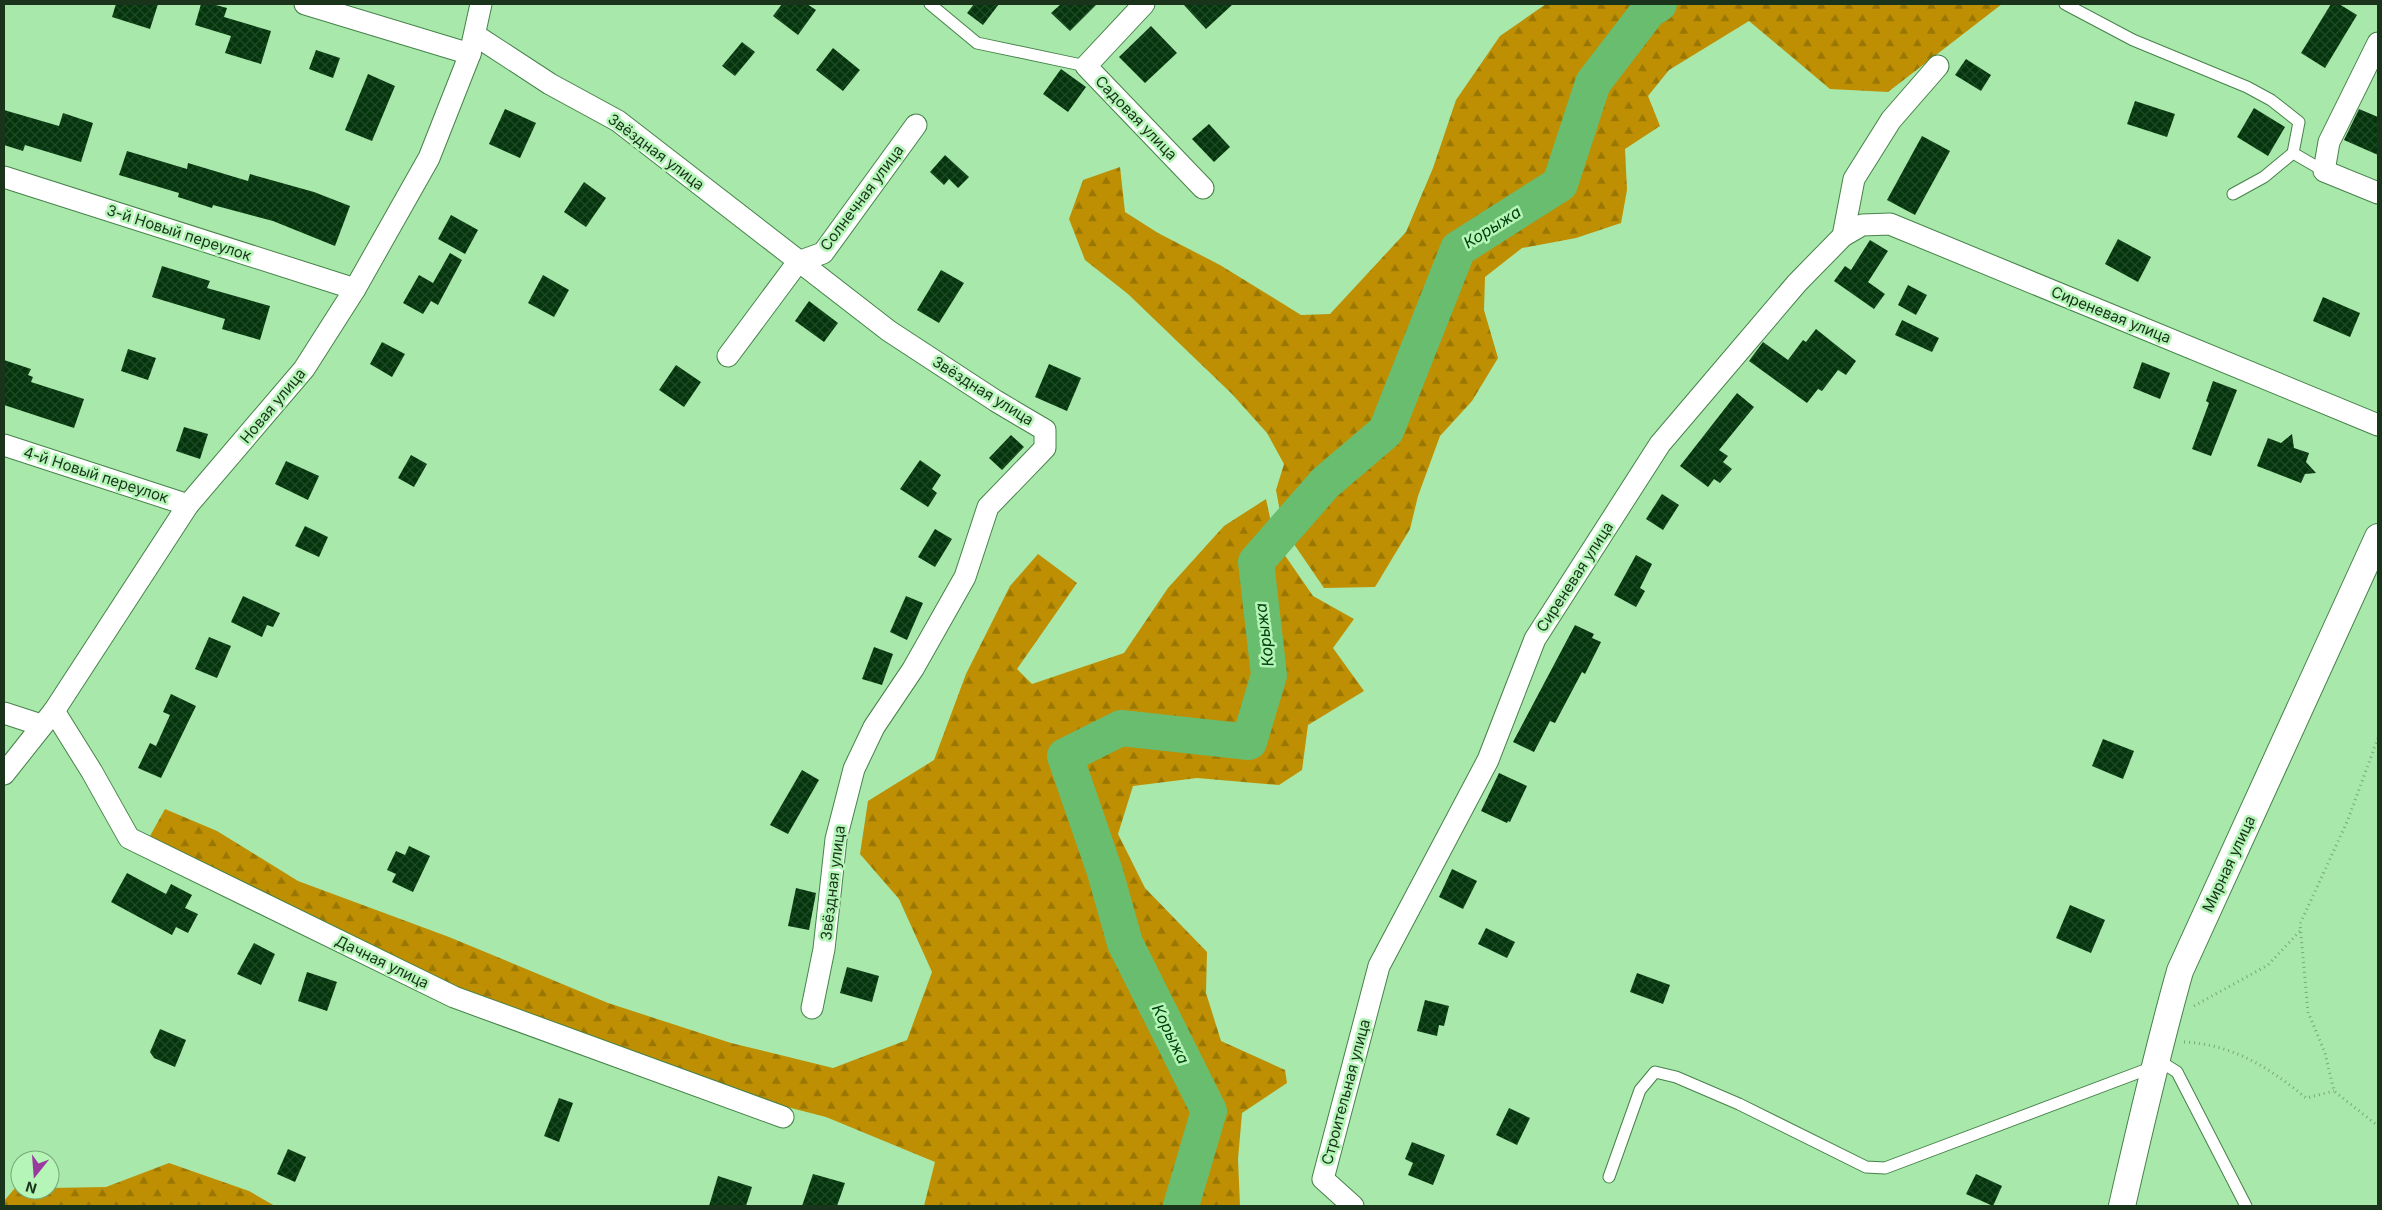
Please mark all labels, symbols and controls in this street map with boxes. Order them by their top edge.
street label: Садовая улица [1091,72,1181,164]
street label: Звёздная улица [604,109,708,194]
street label: Солнечная улица [816,141,908,254]
street label: 3-й Новый переулок [105,200,254,265]
water label: Корыжа [1460,201,1525,252]
street label: Сиреневая улица [2049,282,2174,347]
street label: Звёздная улица [929,352,1037,429]
street label: Новая улица [236,364,310,447]
street label: 4-й Новый переулок [21,442,171,507]
street label: Сиреневая улица [1532,518,1617,635]
water label: Корыжа [1250,602,1278,668]
street label: Мирная улица [2198,813,2259,915]
street label: Звёздная улица [816,824,849,942]
street label: Дачная улица [332,931,432,992]
water label: Корыжа [1148,1001,1194,1067]
street label: Строительная улица [1317,1017,1374,1167]
north arrow [10,1150,60,1200]
text: N [23,1178,39,1198]

